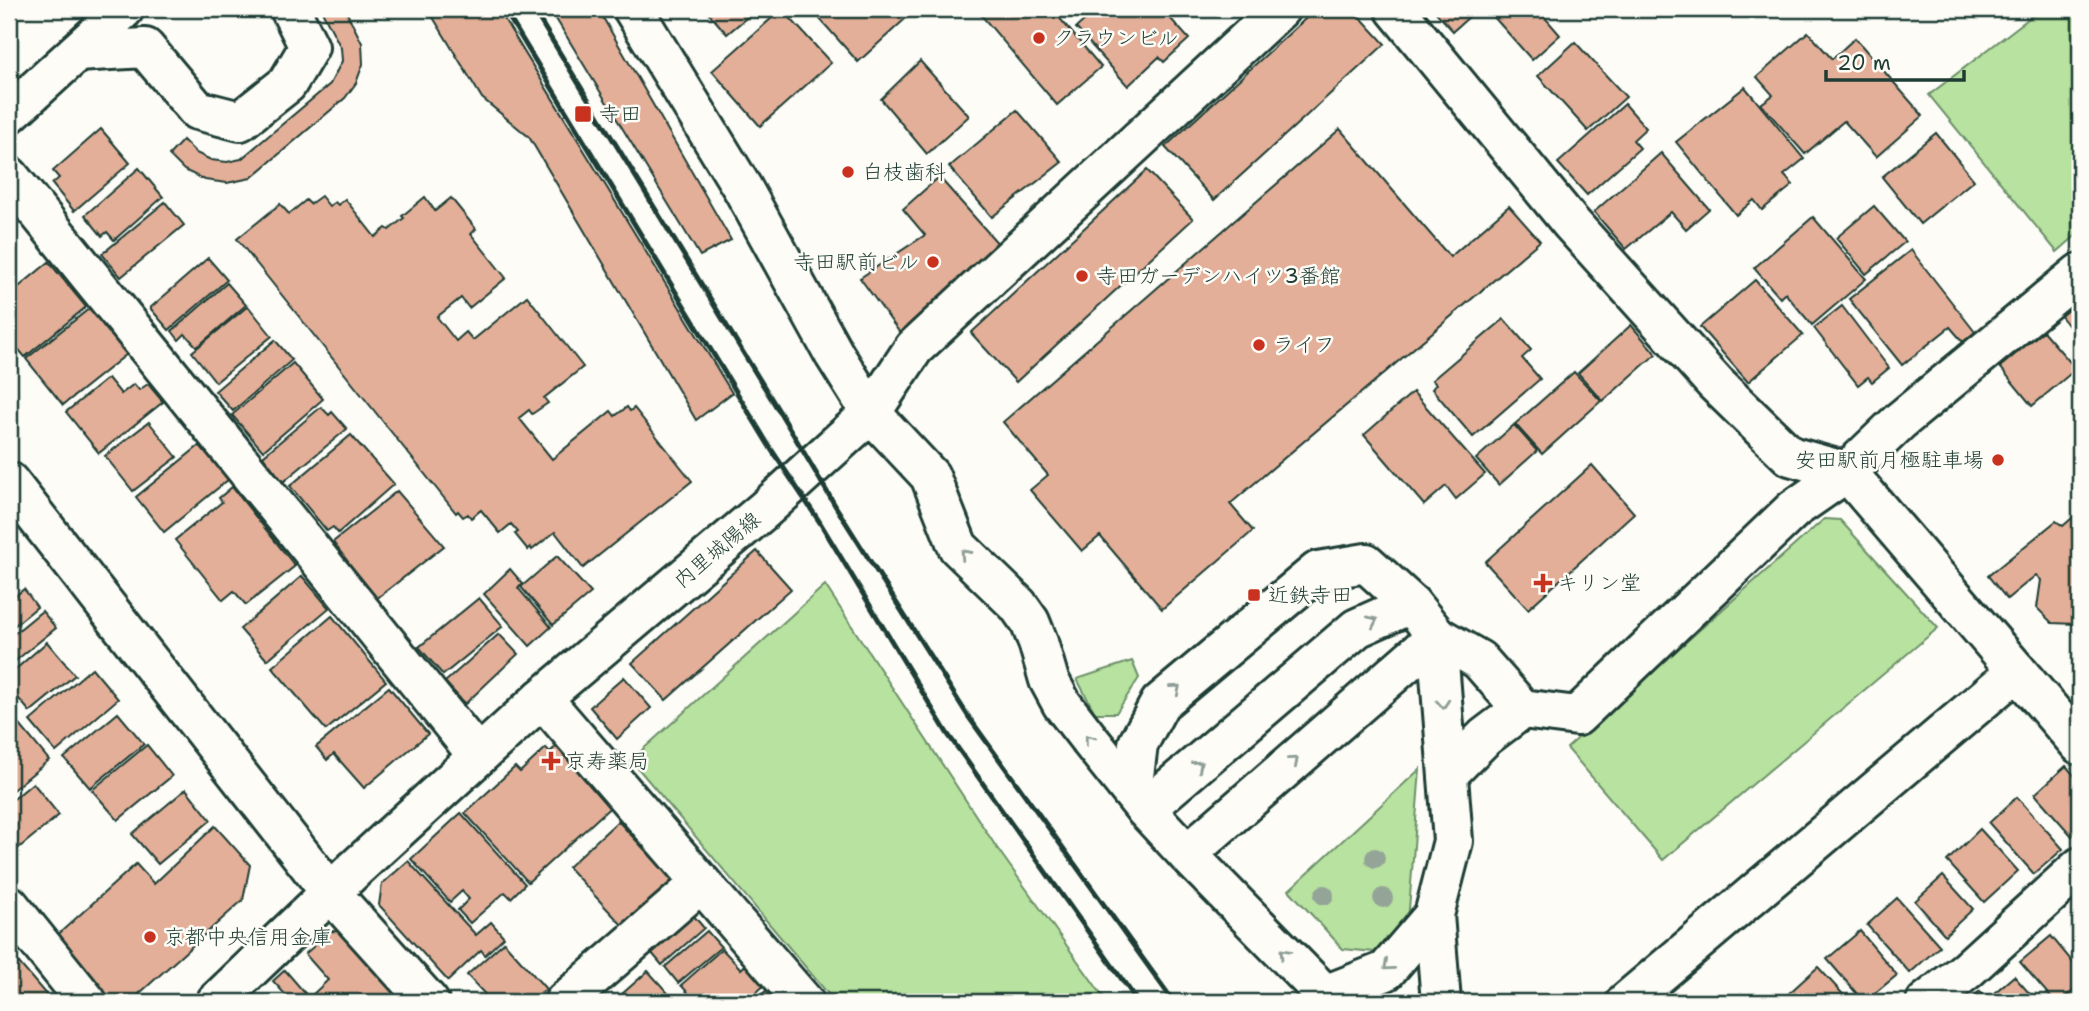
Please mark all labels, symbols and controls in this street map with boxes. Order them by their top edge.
place label: クラウンビル [1053,24,1179,52]
marker: クラウンビル [1031,30,1047,46]
scale bar [1826,38,1965,82]
text: 20 m [1837,49,1891,77]
place label: 寺田 [599,100,641,128]
marker: 寺田 [573,104,593,124]
place label: 白枝歯科 [862,158,946,186]
marker: 白枝歯科 [840,164,856,180]
place label: 寺田駅前ビル [793,248,919,276]
marker: 寺田駅前ビル [925,254,941,270]
place label: 寺田ガーデンハイツ3番館 [1096,262,1341,290]
marker: 寺田ガーデンハイツ3番館 [1074,268,1090,284]
place label: ライフ [1273,331,1335,359]
marker: ライフ [1251,337,1267,353]
place label: 安田駅前月極駐車場 [1795,446,1984,474]
marker: 安田駅前月極駐車場 [1990,452,2006,468]
street label: 内里城陽線 [668,506,766,594]
one-way arrow [961,549,973,562]
place label: キリン堂 [1557,569,1641,597]
marker: キリン堂 [1535,575,1551,591]
place label: 近鉄寺田 [1268,581,1352,609]
marker: 近鉄寺田 [1246,587,1262,603]
one-way arrow [1366,615,1378,629]
one-way arrow [1169,684,1181,697]
one-way arrow [1435,699,1450,710]
one-way arrow [1085,735,1098,747]
place label: 京寿薬局 [565,747,649,775]
marker: 京寿薬局 [543,753,559,769]
one-way arrow [1286,757,1299,769]
one-way arrow [1189,761,1202,773]
place label: 京都中央信用金庫 [164,923,332,951]
marker: 京都中央信用金庫 [142,929,158,945]
one-way arrow [1280,948,1293,961]
one-way arrow [1383,957,1396,970]

